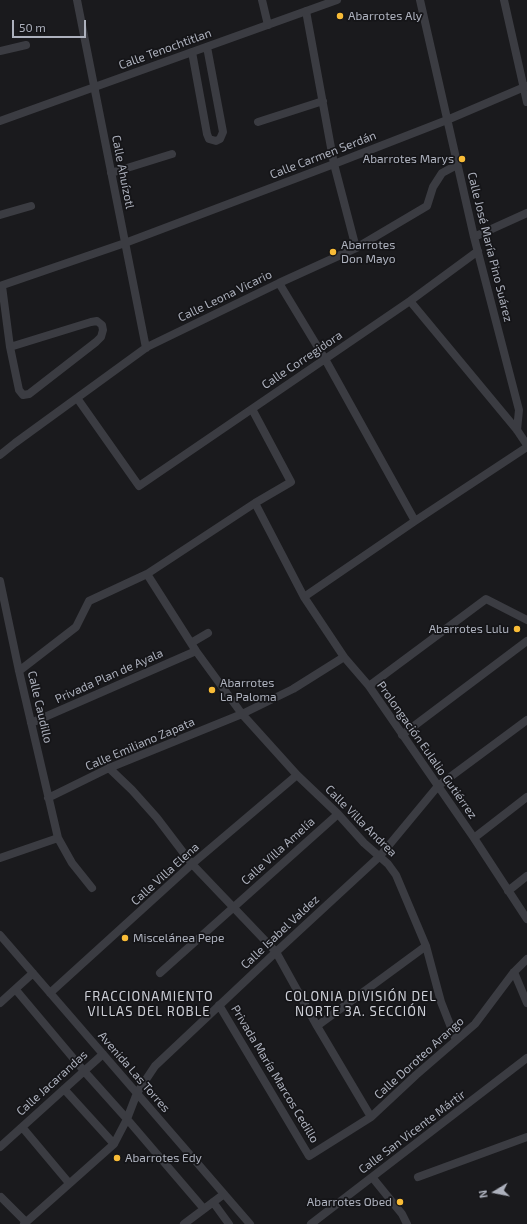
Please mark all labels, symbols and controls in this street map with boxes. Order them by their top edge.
place label: Abarrotes Aly [348,9,422,23]
marker: Abarrotes Aly [335,11,345,21]
scale bar [14,12,88,38]
text: 50 m [19,20,46,34]
street label: Calle Tenochtitlan [117,26,213,72]
street label: Calle Carmen Serdán [268,128,378,182]
street label: Calle Ahuízotl [109,134,137,210]
place label: Abarrotes Marys [363,152,454,166]
marker: Abarrotes Marys [457,154,467,164]
street label: Calle José María Pino Suárez [464,171,516,323]
place label: Abarrotes Don Mayo [341,238,396,266]
marker: Abarrotes Don Mayo [328,247,338,257]
street label: Calle Leona Vicario [176,267,274,325]
street label: Calle Corregidora [259,328,345,392]
place label: Abarrotes Lulu [429,622,509,636]
marker: Abarrotes Lulu [512,624,522,634]
street label: Privada Plan de Ayala [53,646,165,706]
street label: Calle Caudillo [25,669,55,745]
place label: Abarrotes La Paloma [220,676,277,704]
street label: Prolongación Eulalio Gutiérrez [374,678,480,822]
marker: Abarrotes La Paloma [207,685,217,695]
street label: Calle Emiliano Zapata [83,714,197,774]
street label: Calle Villa Andrea [322,782,400,860]
street label: Calle Villa Amelía [238,814,318,888]
street label: Calle Villa Elena [128,840,202,908]
street label: Calle Isabel Valdez [238,892,322,972]
place label: Miscelánea Pepe [133,931,224,945]
marker: Miscelánea Pepe [120,933,130,943]
district label: FRACCIONAMIENTO VILLAS DEL ROBLE [84,989,214,1020]
district label: COLONIA DIVISIÓN DEL NORTE 3A. SECCIÓN [285,989,437,1020]
street label: Privada María Marcos Cedillo [228,1002,322,1146]
street label: Calle Doroteo Arango [371,1014,467,1102]
street label: Avenida Las Torres [95,1029,173,1115]
street label: Calle Jacarandas [13,1047,91,1119]
street label: Calle San Vicente Mártir [356,1087,468,1177]
place label: Abarrotes Edy [125,1151,202,1165]
marker: Abarrotes Edy [112,1153,122,1163]
north arrow [475,1172,515,1212]
text: N [476,1189,490,1199]
place label: Abarrotes Obed [307,1195,392,1209]
marker: Abarrotes Obed [395,1197,405,1207]

